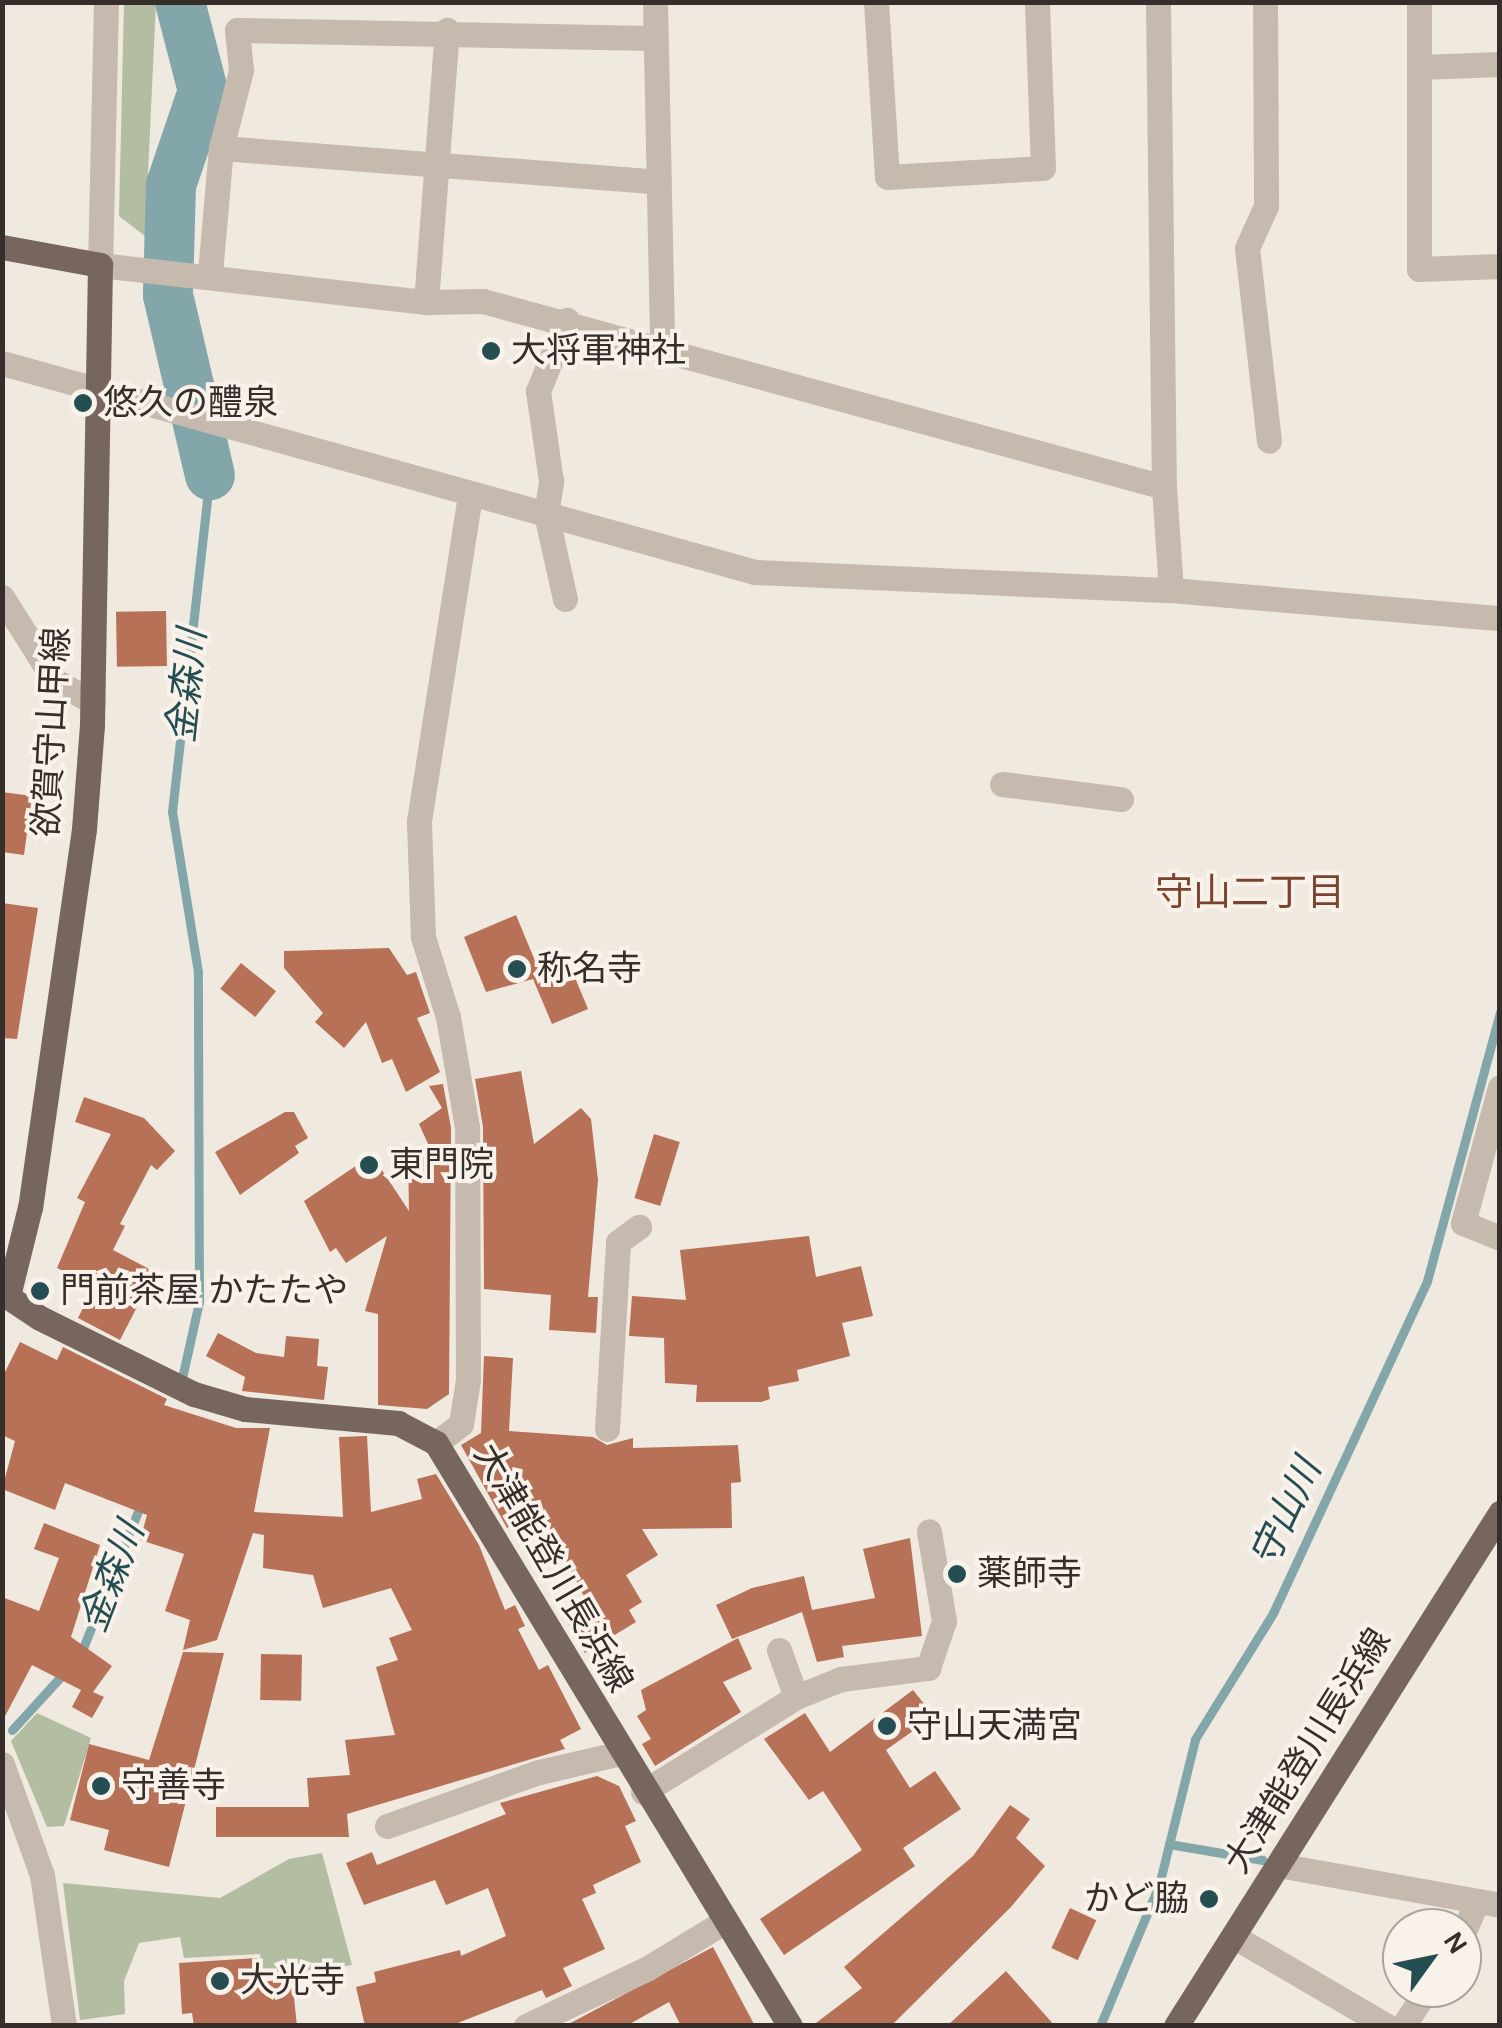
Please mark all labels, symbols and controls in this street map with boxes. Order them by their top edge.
place label: 大将軍神社 [511,330,686,372]
marker: 大将軍神社 [480,340,502,362]
place label: 悠久の醴泉 [103,382,278,424]
marker: 悠久の醴泉 [72,392,94,414]
street label: 欲賀守山甲線 [26,626,78,838]
water label: 金森川 [158,627,216,745]
district label: 守山二丁目 [1155,870,1345,916]
place label: 称名寺 [537,948,642,990]
marker: 称名寺 [506,958,528,980]
place label: 東門院 [389,1144,494,1186]
marker: 東門院 [358,1154,380,1176]
place label: 門前茶屋 かたたや [60,1270,348,1312]
marker: 門前茶屋 かたたや [29,1280,51,1302]
street label: 大津能登川長浜線 [465,1436,641,1700]
water label: 守山川 [1241,1452,1331,1574]
water label: 金森川 [70,1516,154,1638]
place label: 薬師寺 [977,1553,1082,1595]
marker: 薬師寺 [946,1563,968,1585]
street label: 大津能登川長浜線 [1216,1621,1400,1881]
place label: 守山天満宮 [907,1705,1082,1747]
marker: 守山天満宮 [876,1715,898,1737]
place label: 守善寺 [121,1765,226,1807]
marker: 守善寺 [90,1775,112,1797]
place label: かど脇 [1084,1878,1189,1920]
marker: かど脇 [1198,1888,1220,1910]
north arrow [1382,1908,1482,2008]
text: N [1437,1925,1475,1960]
place label: 大光寺 [240,1960,345,2002]
marker: 大光寺 [209,1970,231,1992]

